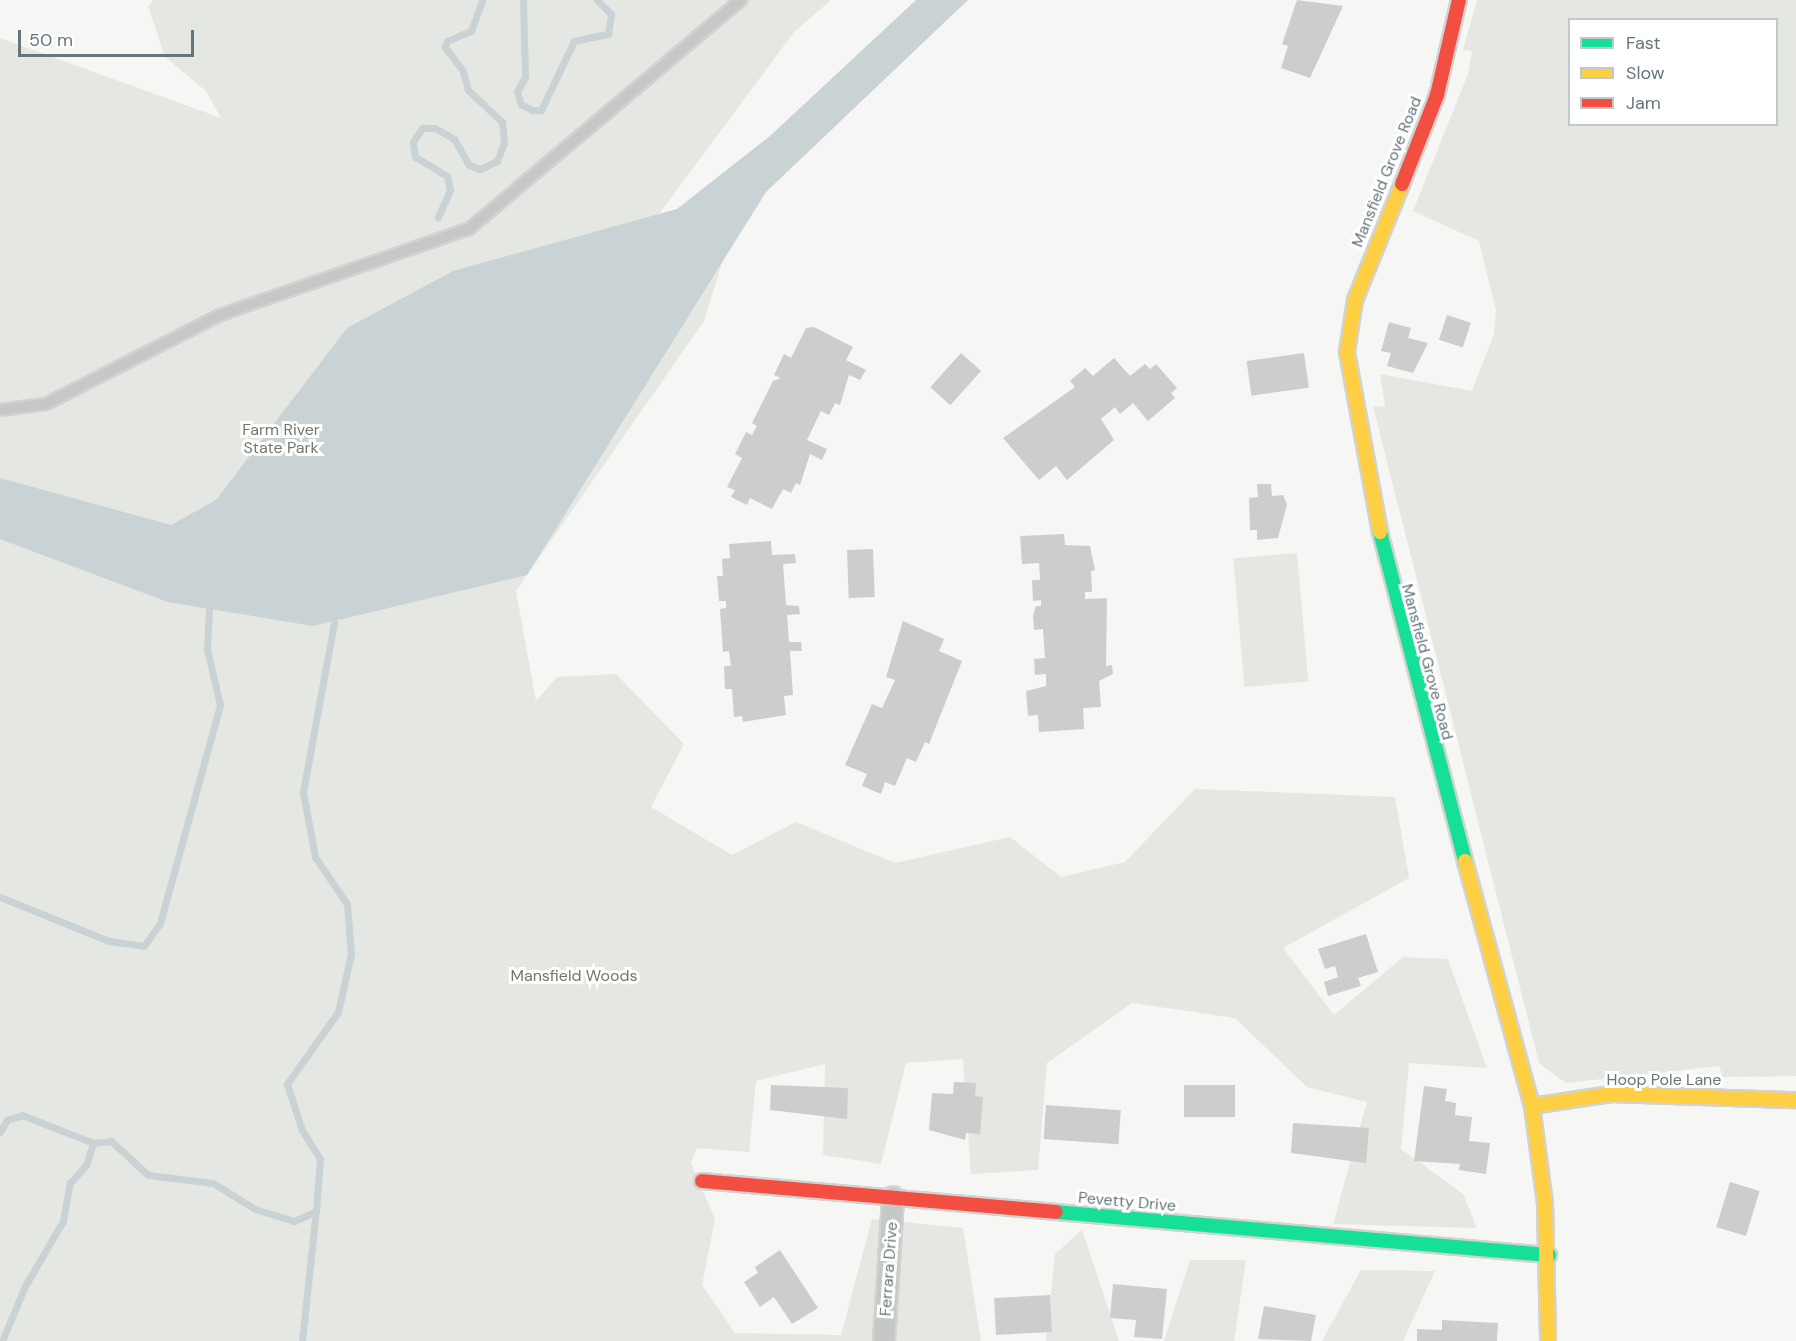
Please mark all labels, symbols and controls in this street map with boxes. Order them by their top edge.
scale bar [21,18,196,56]
legend [1568,18,1778,126]
text: 50 m [29,28,73,52]
text: Fast [1626,31,1661,55]
text: Slow [1626,61,1665,85]
text: Jam [1626,91,1661,115]
street label: Mansfield Grove Road [1348,94,1426,250]
park label: Farm River State Park [242,420,320,458]
street label: Mansfield Grove Road [1397,582,1457,742]
park label: Mansfield Woods [510,966,638,986]
street label: Hoop Pole Lane [1607,1070,1721,1090]
street label: Pevetty Drive [1077,1188,1177,1216]
street label: Ferrara Drive [876,1221,902,1317]

